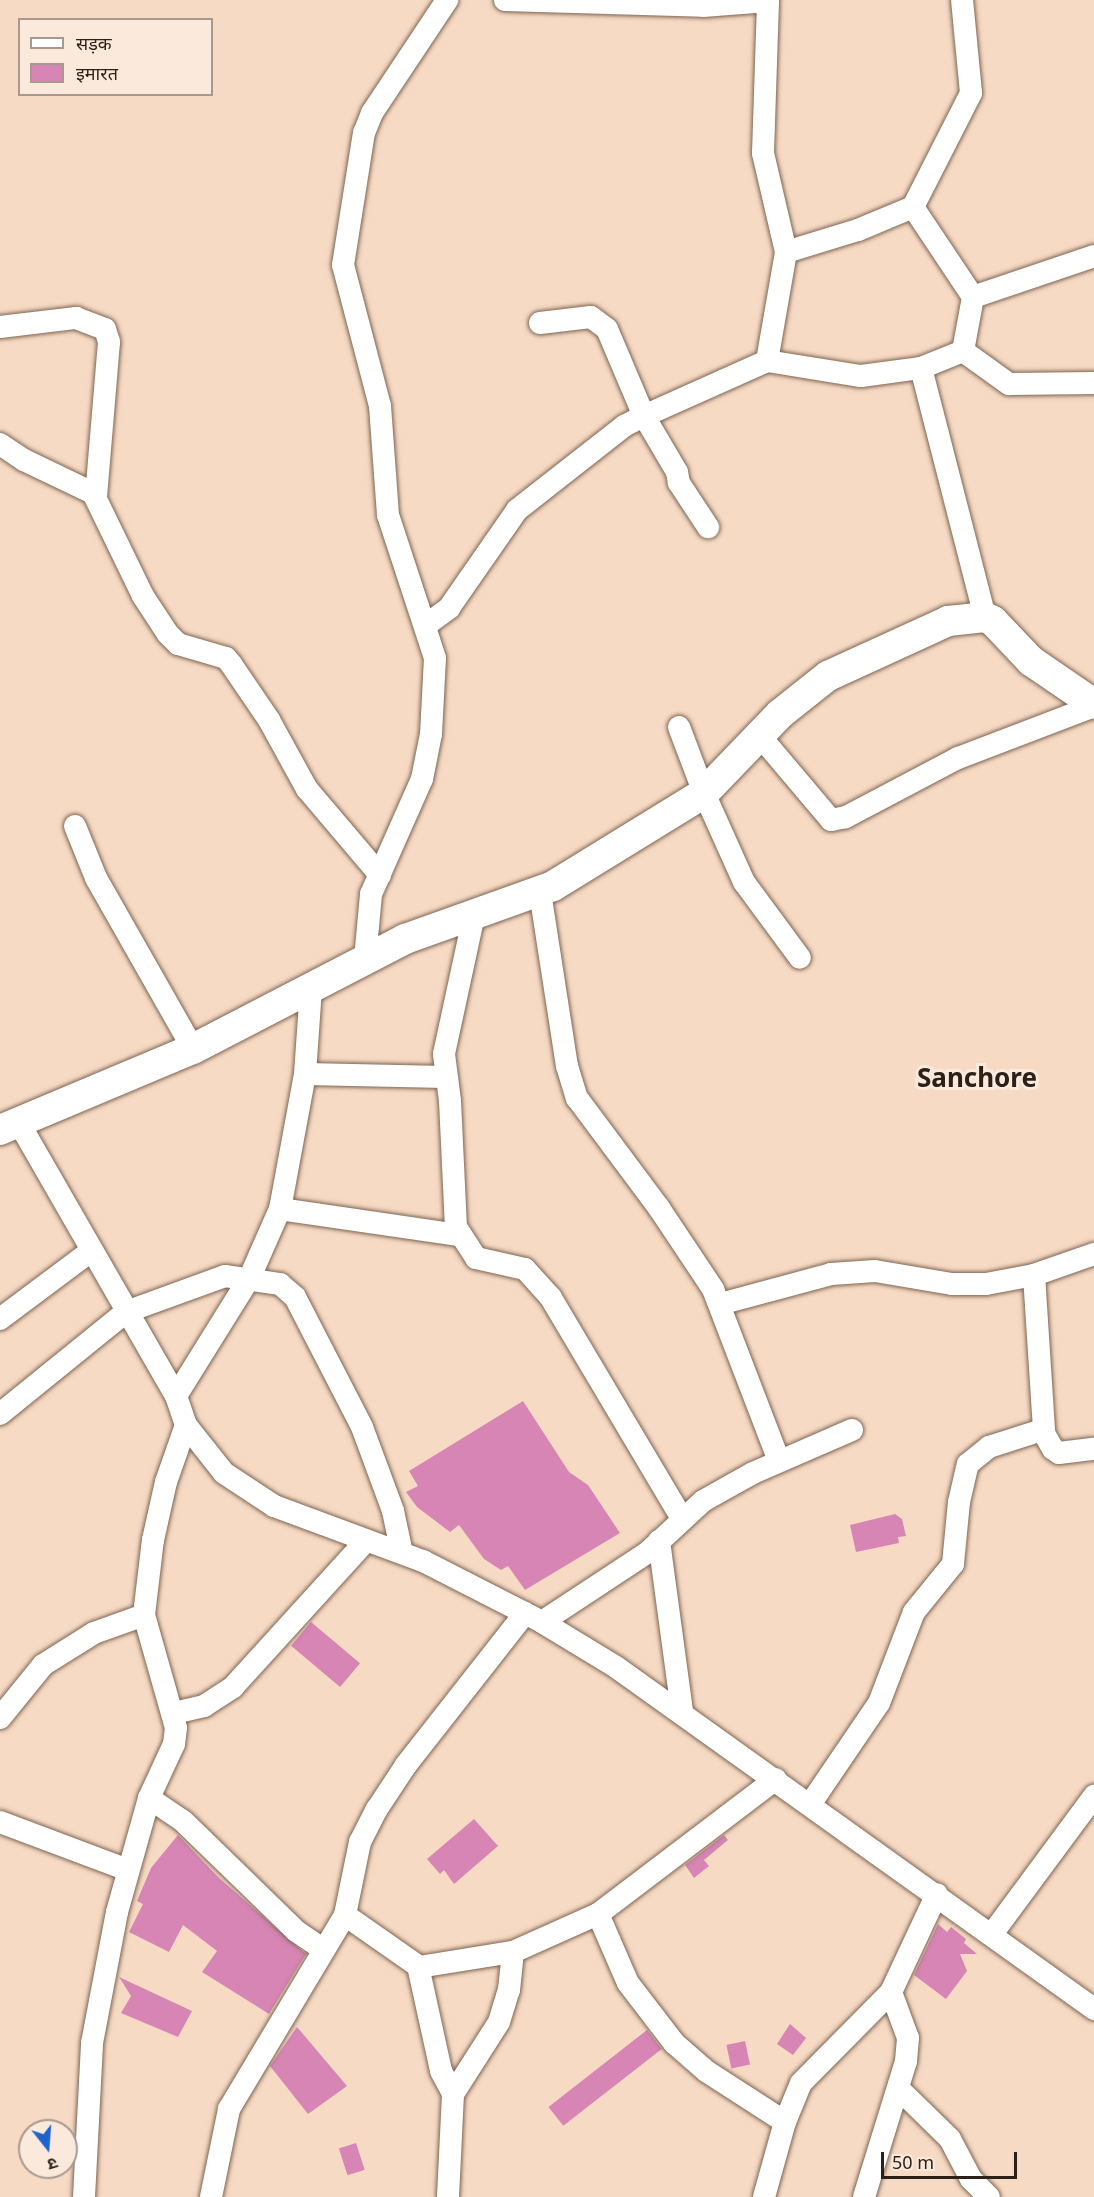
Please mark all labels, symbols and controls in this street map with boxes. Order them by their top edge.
legend [18,18,213,96]
text: सड़क [76,31,112,55]
text: इमारत [76,61,118,85]
district label: Sanchore [917,1062,1037,1094]
north arrow [18,2119,78,2179]
scale bar [884,2140,1020,2178]
text: 50 m [892,2150,934,2174]
text: उ [45,2152,60,2176]

